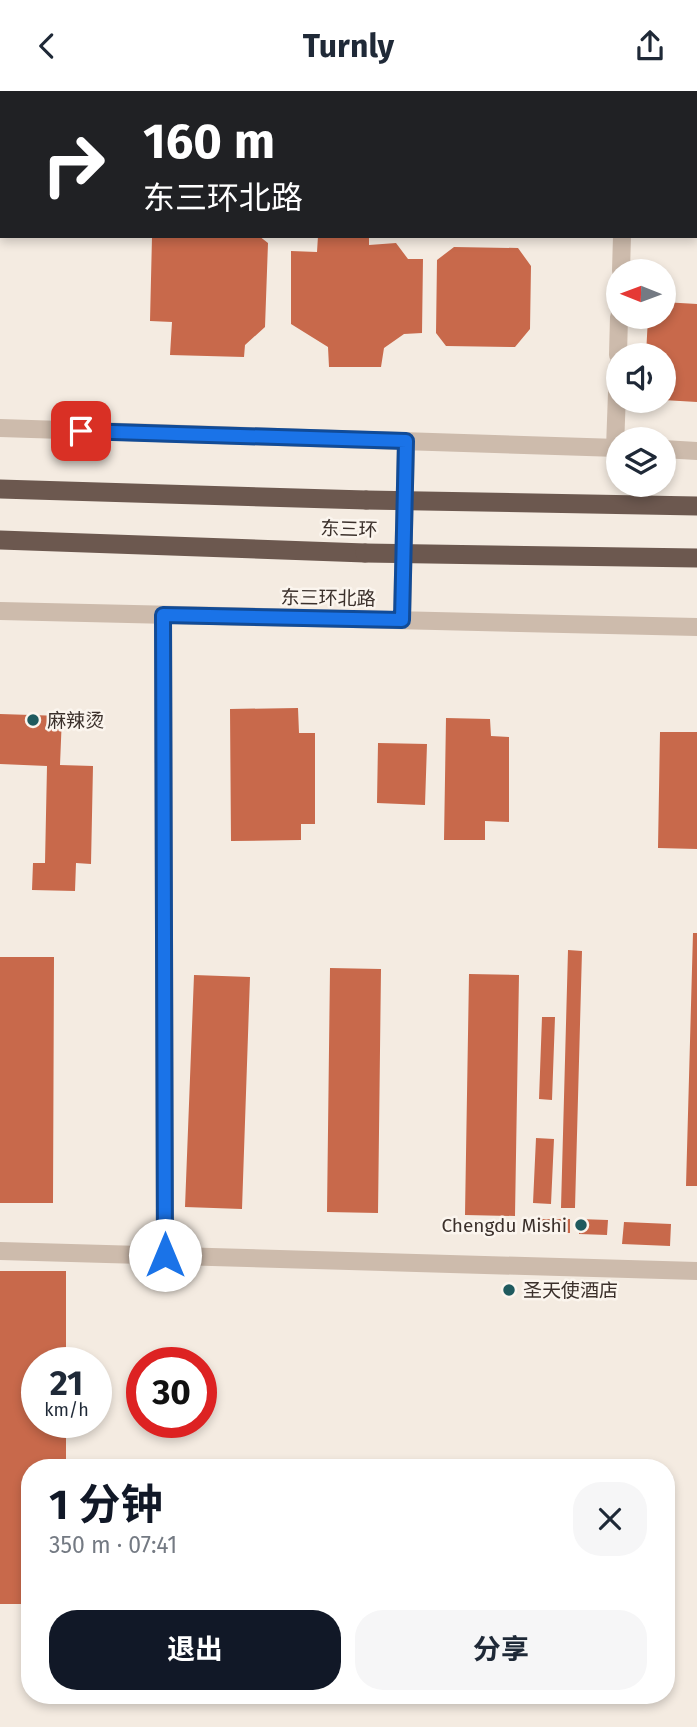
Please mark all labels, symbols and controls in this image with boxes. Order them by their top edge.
icon: back [28,27,66,65]
text: Turnly [303,27,394,65]
icon: share [631,27,669,65]
text: 160 m [143,112,275,171]
icon: right [28,119,119,210]
text: 东三环北路 [143,179,303,217]
north arrow [606,259,676,329]
map controls [606,259,676,497]
button: sound [606,343,676,413]
pin [51,401,111,461]
icon: arrive [62,412,100,450]
button: layers [606,427,676,497]
street label: 东三环 [320,517,378,541]
street label: 东三环北路 [280,586,376,610]
place label: 麻辣烫 [47,709,104,732]
marker: 麻辣烫 [25,712,41,728]
place label: Chengdu Mishi [441,1214,567,1237]
marker: Chengdu Mishi [573,1217,589,1233]
position arrow [128,1218,202,1292]
place label: 圣天使酒店 [523,1279,618,1302]
marker: 圣天使酒店 [501,1282,517,1298]
speed limit sign: 30 [126,1347,217,1438]
text: 21 [50,1362,83,1404]
text: km/h [44,1399,89,1421]
text: 1 分钟 [49,1480,162,1530]
button: close [573,1482,647,1556]
text: 350 m · 07:41 [49,1531,177,1559]
button: 退出 [49,1610,341,1690]
button: 分享 [355,1610,647,1690]

